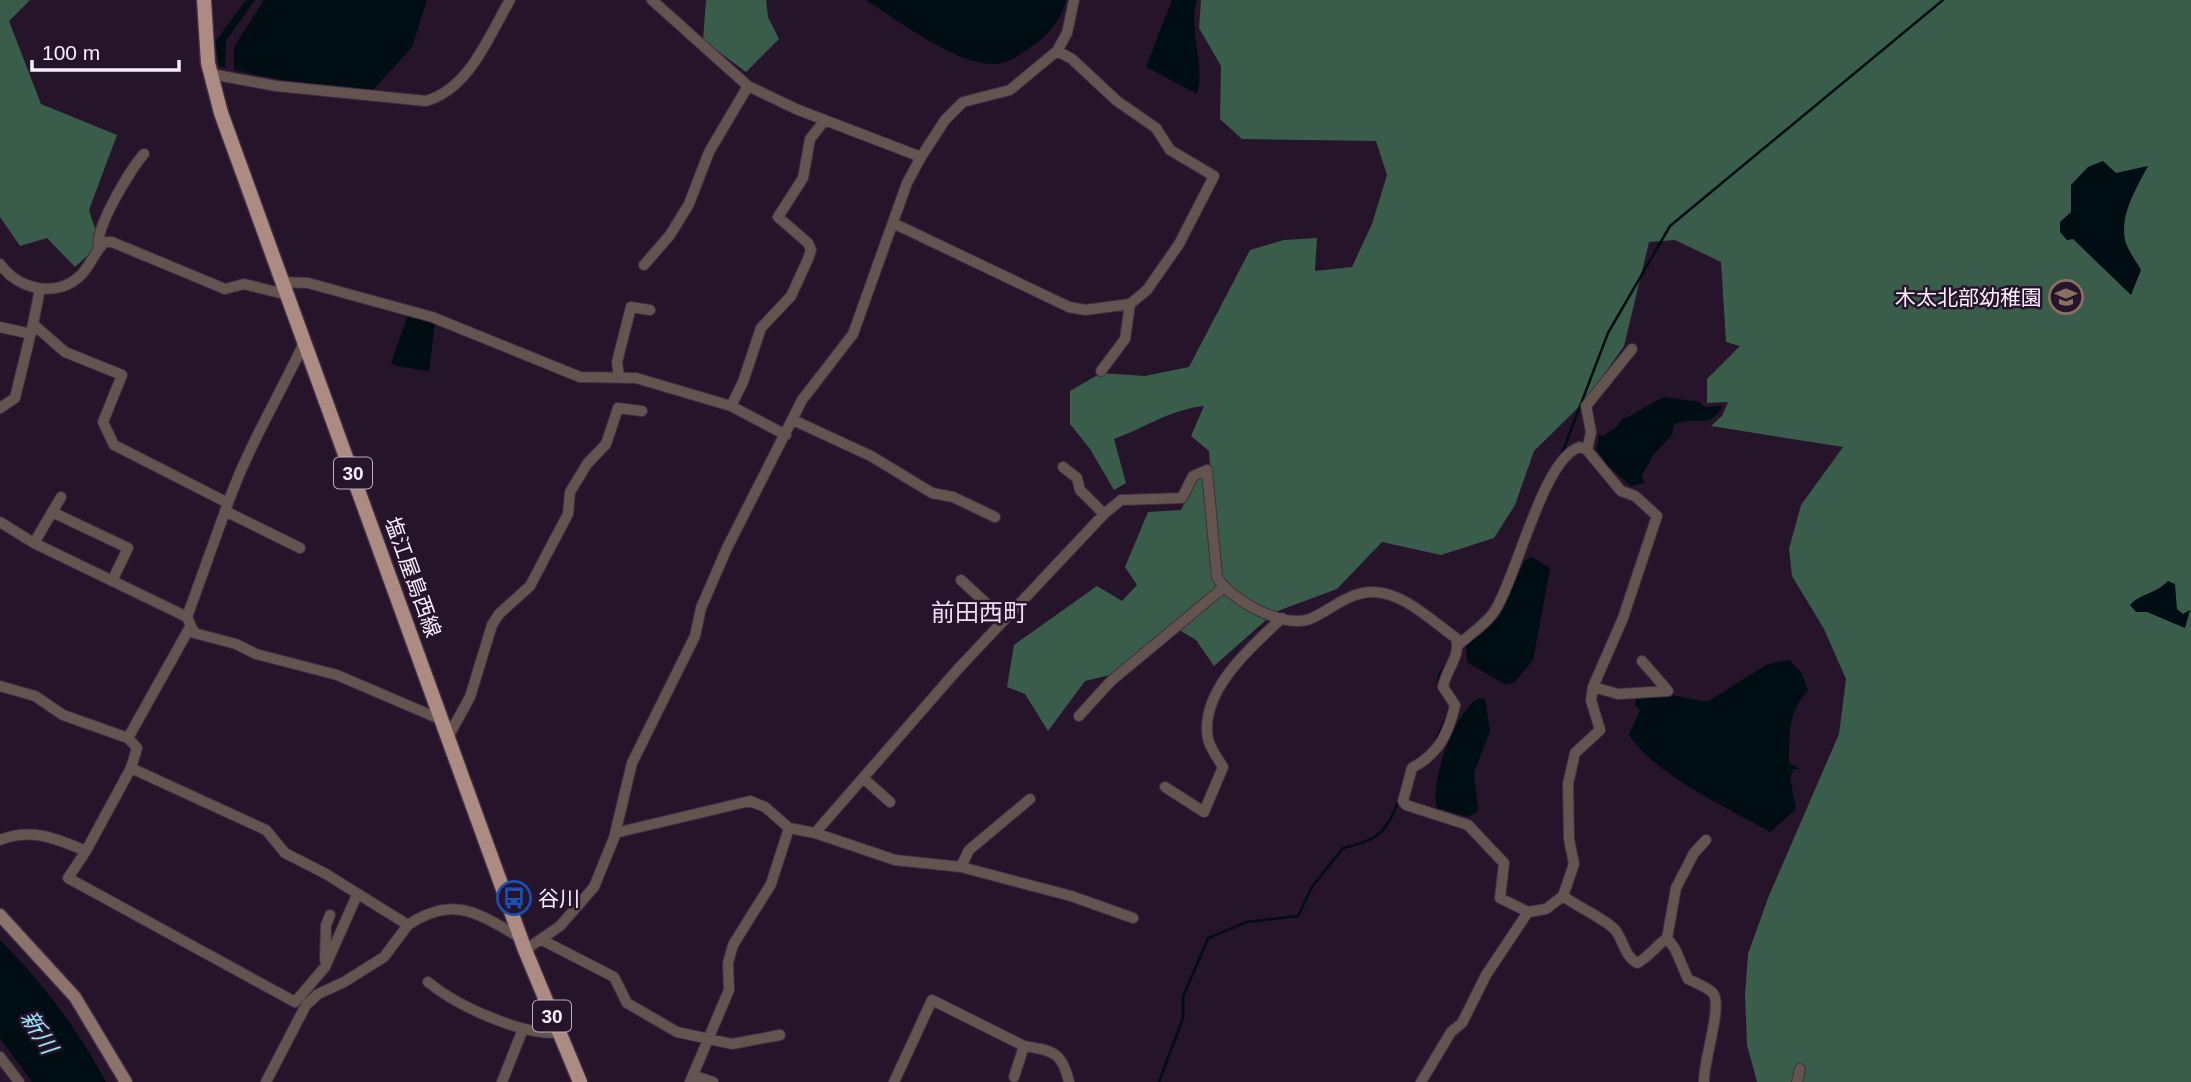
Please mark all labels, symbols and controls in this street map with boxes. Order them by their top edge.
scale bar [32,28,178,72]
text: 100 m [42,41,100,64]
school or university icon: 木太北部幼稚園 [2047,278,2085,316]
place label: 木太北部幼稚園 [1895,286,2042,309]
road number: 30 [334,458,372,488]
street label: 塩江屋島西線 [381,514,445,640]
district label: 前田西町 [931,599,1027,626]
bus stop icon: 谷川 [495,879,533,917]
place label: 谷川 [538,887,580,910]
road number: 30 [533,1000,571,1032]
water label: 新川 [16,1006,64,1061]

